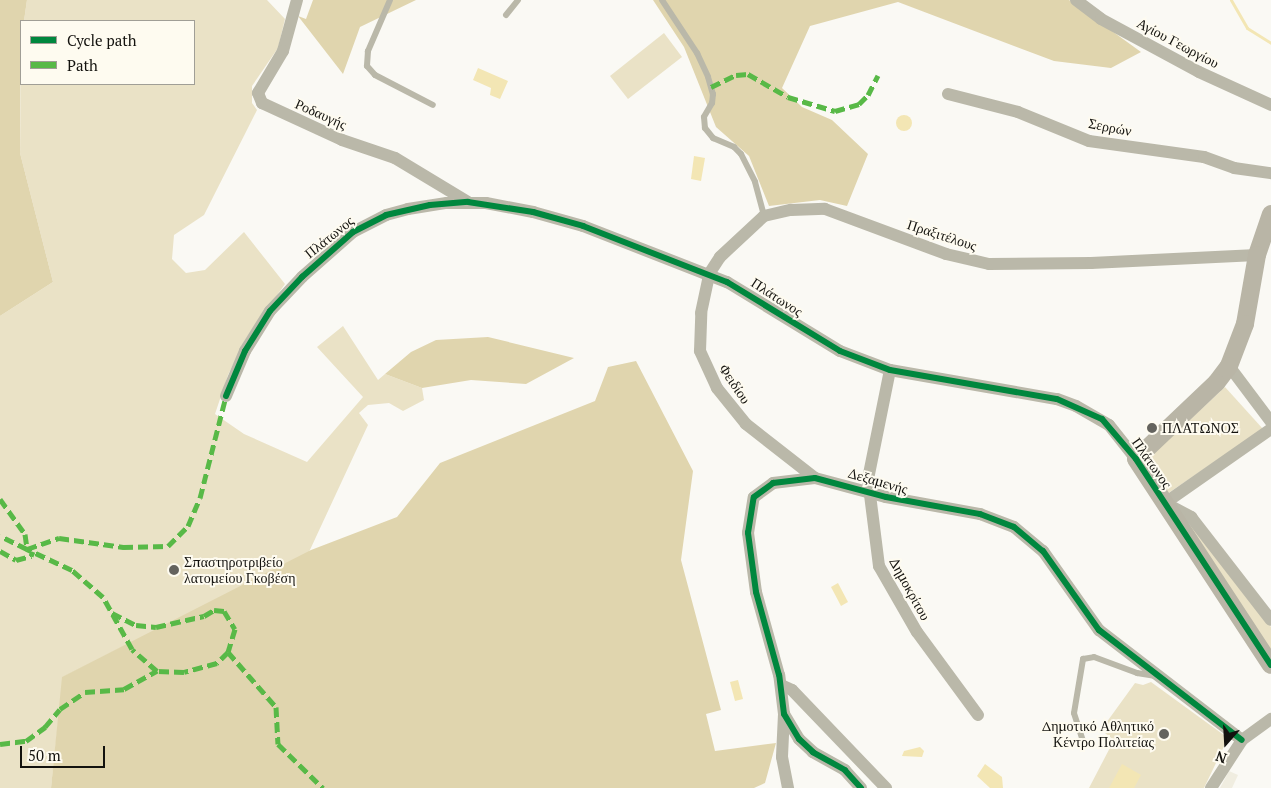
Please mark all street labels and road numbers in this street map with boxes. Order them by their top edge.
street label: Αγίου Γεωργίου [1134,14,1222,72]
street label: Ροδαυγής [293,95,349,133]
street label: Σερρών [1087,115,1133,139]
street label: Πλάτωνος [301,212,357,262]
street label: Πραξιτέλους [905,216,979,254]
street label: Πλάτωνος [748,274,806,320]
street label: Φειδίου [716,361,754,407]
street label: Πλάτωνος [1129,434,1175,492]
street label: Δεξαμενής [846,465,910,497]
street label: Δημοκρίτου [886,555,934,623]

